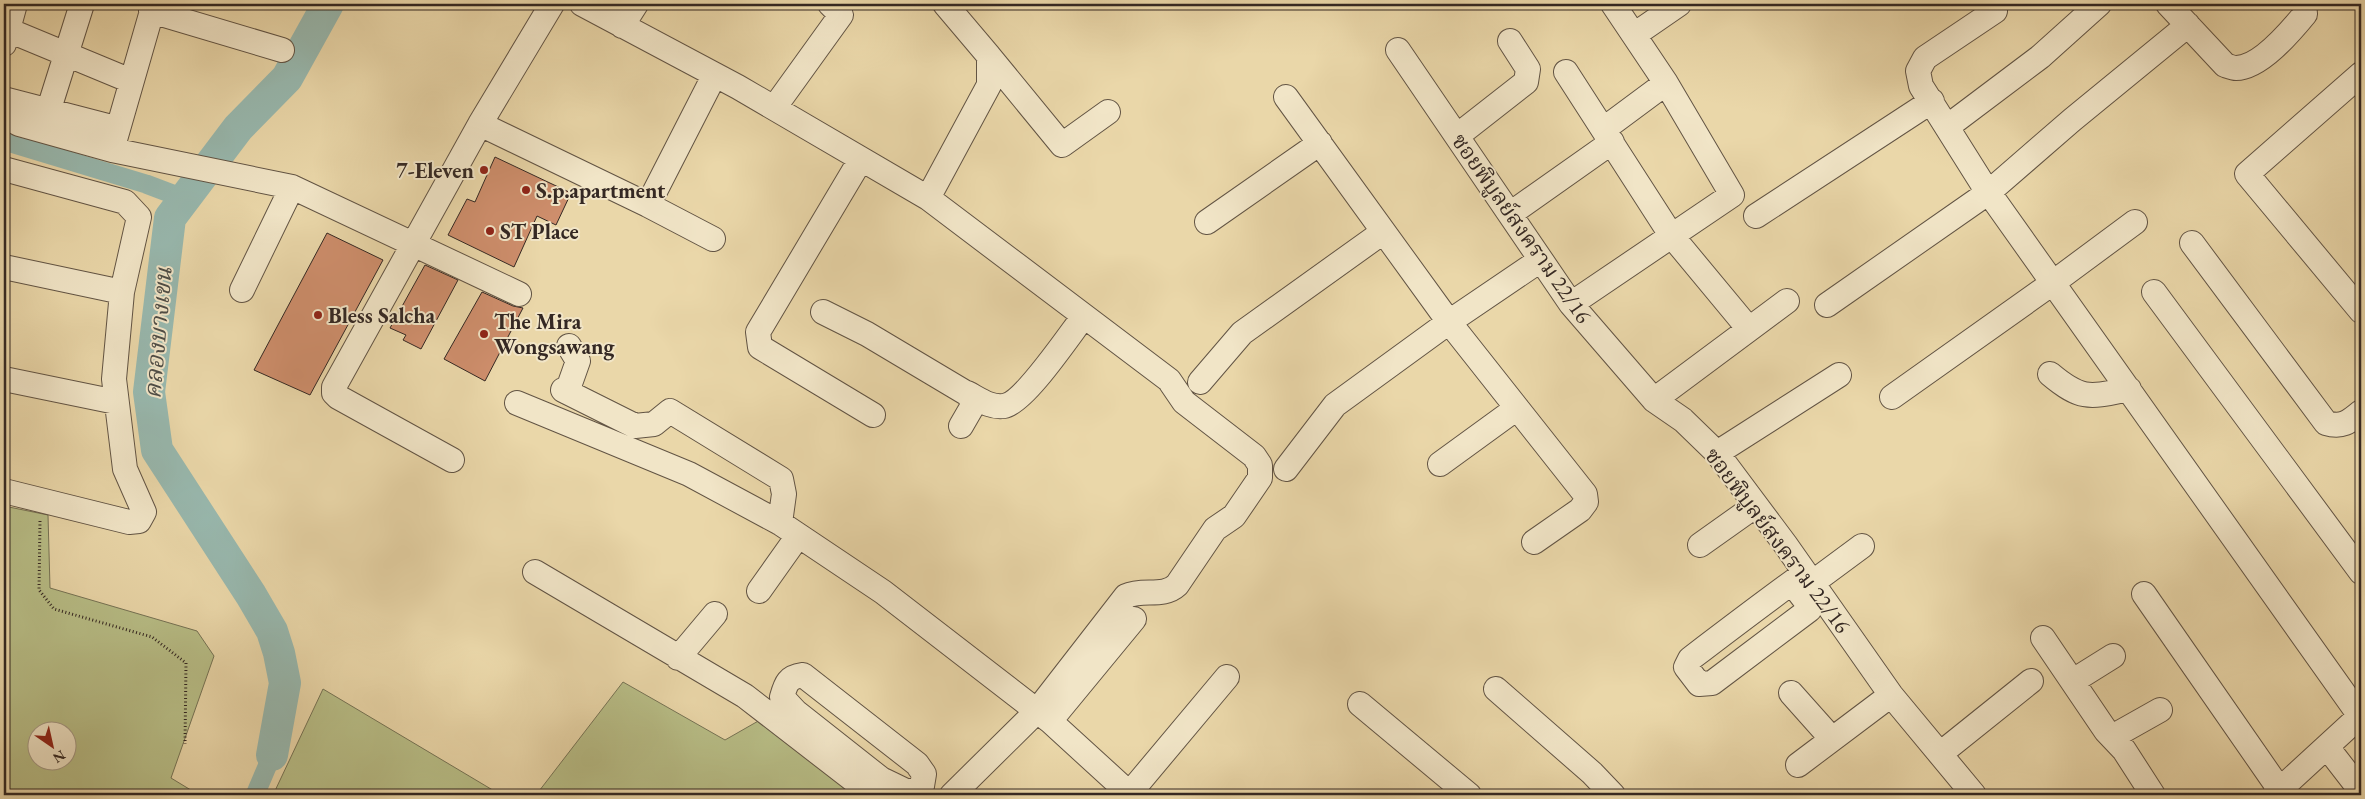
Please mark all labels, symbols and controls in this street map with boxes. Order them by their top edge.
street label: ซอยพิบูลย์สงคราม 22/16 [1445,128,1598,329]
place label: 7-Eleven [396,156,475,185]
marker: 7-Eleven [478,164,490,176]
place label: S.p.apartment [536,176,666,205]
marker: S.p.apartment [520,184,532,196]
place label: ST Place [500,217,579,246]
marker: ST Place [484,225,496,237]
water label: คลองบางเขน [136,266,179,400]
place label: Bless Salcha [328,301,435,330]
place label: The Mira Wongsawang [494,307,616,361]
marker: Bless Salcha [312,309,324,321]
marker: The Mira Wongsawang [478,328,490,340]
street label: ซอยพิบูลย์สงคราม 22/16 [1698,442,1857,639]
north arrow [28,722,78,772]
text: N [49,746,69,768]

